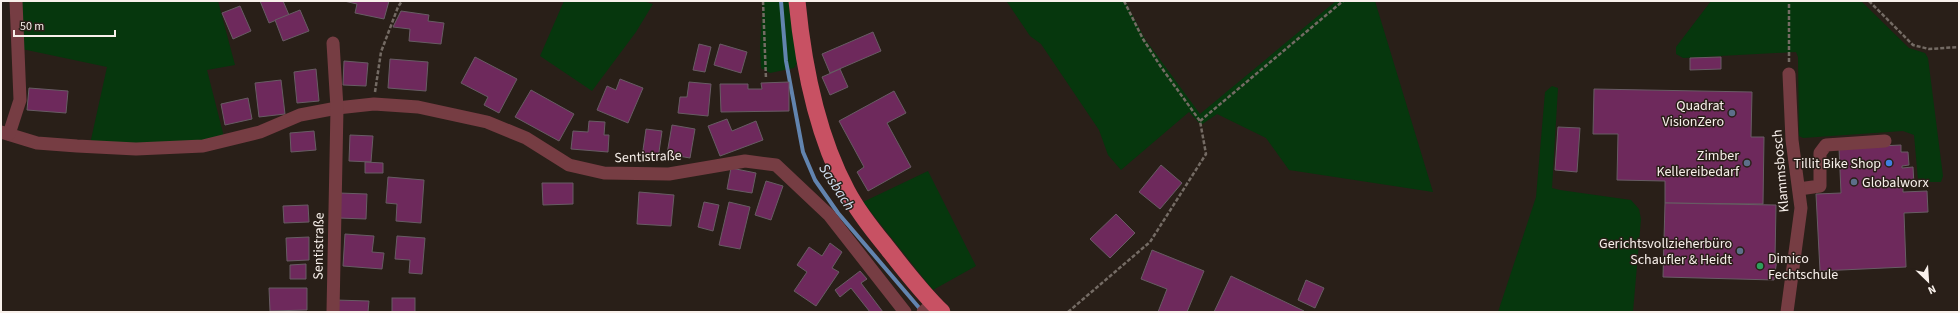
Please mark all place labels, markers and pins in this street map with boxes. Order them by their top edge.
place label: Quadrat VisionZero [1662,96,1724,132]
marker: Quadrat VisionZero [1727,108,1737,118]
place label: Zimber Kellereibedarf [1656,146,1740,182]
place label: Tillit Bike Shop [1793,154,1881,174]
marker: Zimber Kellereibedarf [1742,158,1752,168]
marker: Tillit Bike Shop [1884,158,1894,168]
place label: Globalworx [1862,173,1929,193]
marker: Globalworx [1849,177,1859,187]
place label: Gerichtsvollzieherbüro Schaufler & Heidt [1599,234,1732,270]
marker: Gerichtsvollzieherbüro Schaufler & Heidt [1735,246,1745,256]
place label: Dimico Fechtschule [1768,249,1838,285]
marker: Dimico Fechtschule [1755,261,1765,271]

